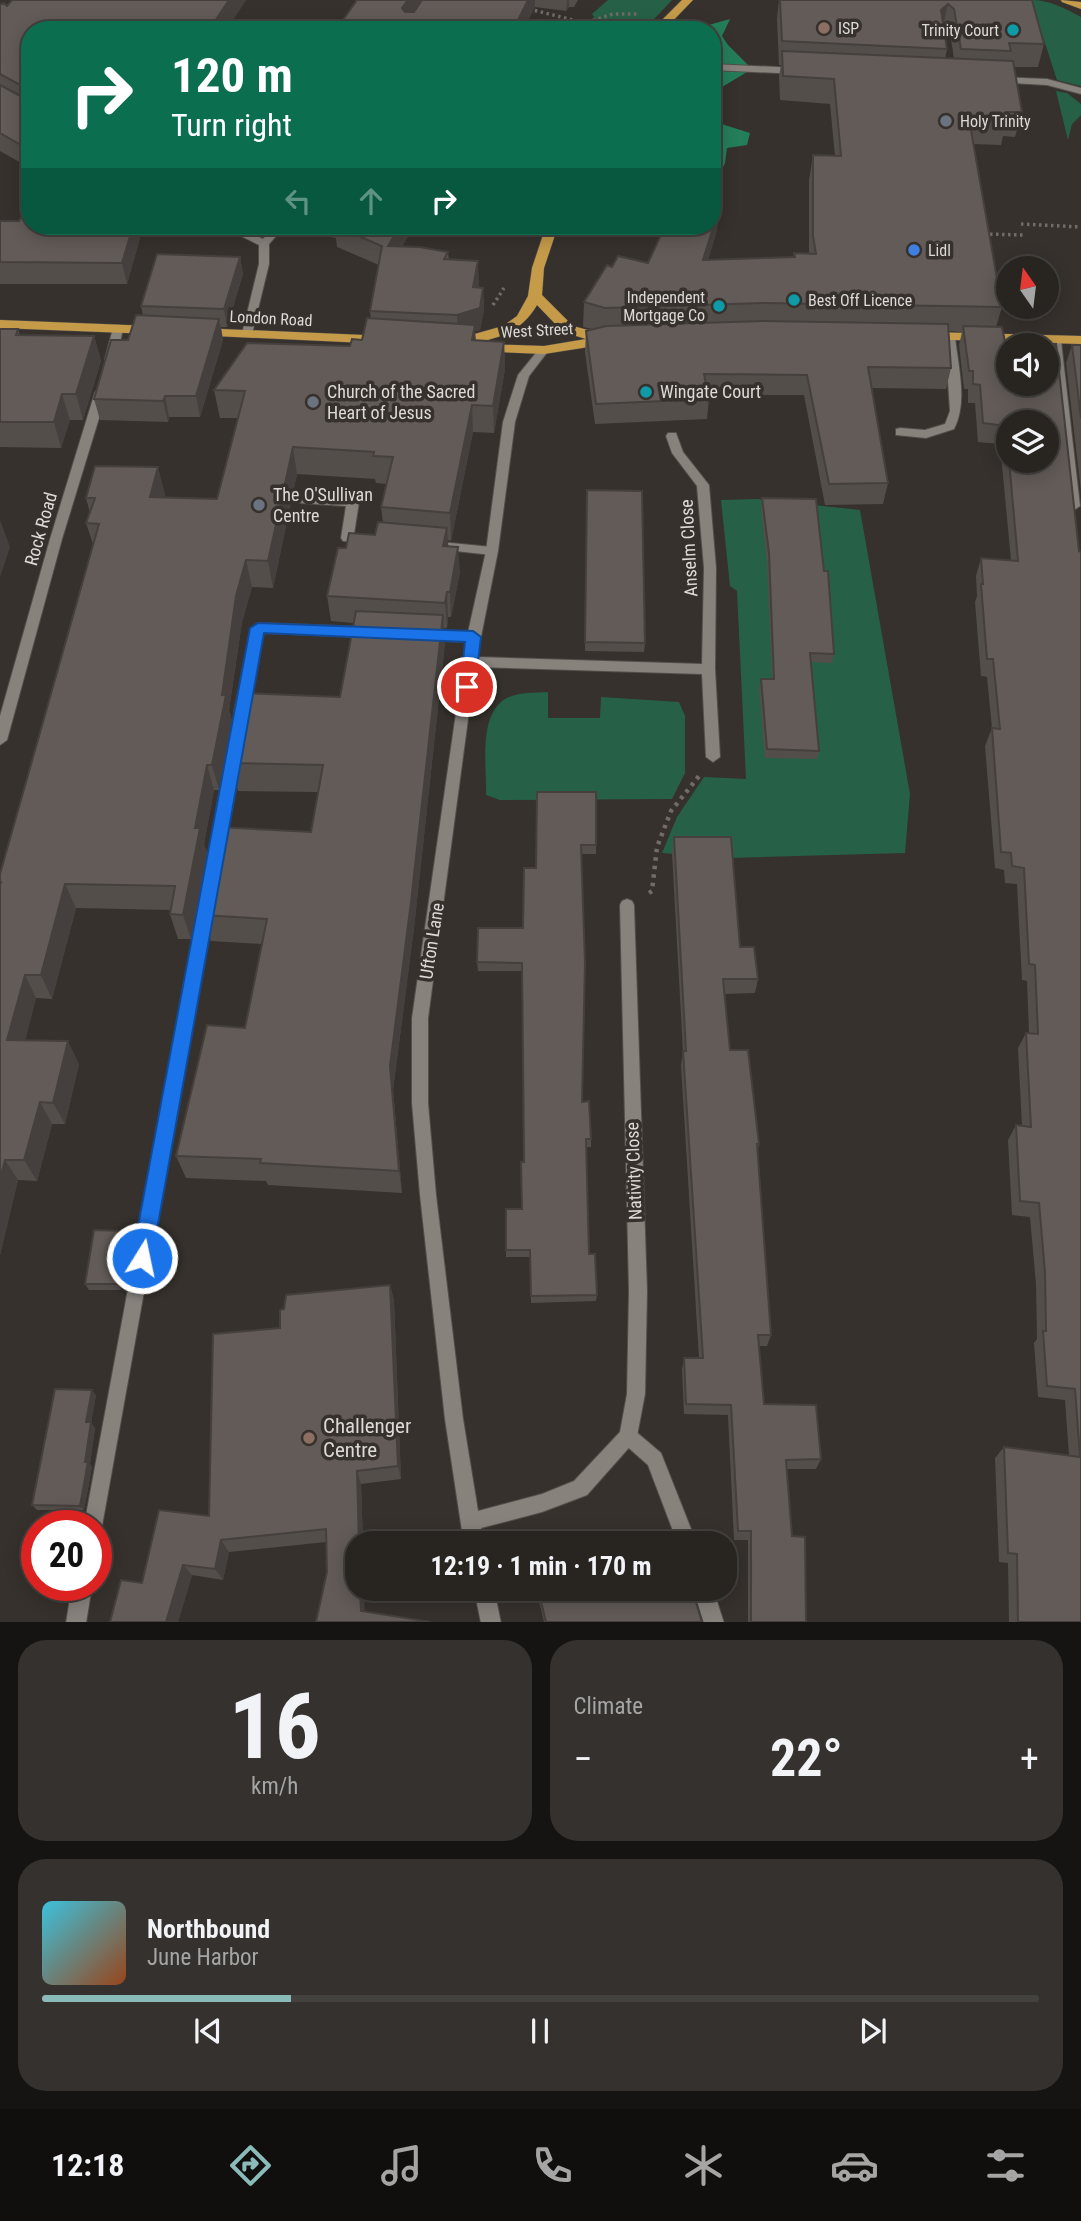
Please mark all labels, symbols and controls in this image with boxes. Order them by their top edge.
place label: ISP [838,19,859,38]
marker: ISP [816,20,832,36]
place label: Trinity Court [921,21,999,40]
marker: Trinity Court [1005,22,1021,38]
text: 120 m [171,47,293,104]
icon: right [56,49,147,140]
text: Turn right [171,106,292,144]
place label: Holy Trinity [960,112,1031,131]
marker: Holy Trinity [938,113,954,129]
icon: left [279,182,317,220]
icon: ahead [352,182,390,220]
icon: right [425,182,463,220]
place label: Lidl [928,241,951,260]
marker: Lidl [906,242,922,258]
north arrow [996,256,1059,318]
map controls [996,256,1059,473]
place label: Independent Mortgage Co [623,288,705,325]
place label: Best Off Licence [808,291,912,310]
marker: Best Off Licence [786,292,802,308]
marker: Independent Mortgage Co [711,298,727,314]
street label: London Road [229,307,313,330]
street label: West Street [500,319,574,342]
button: sound [996,333,1059,396]
place label: Church of the Sacred Heart of Jesus [327,381,475,423]
place label: Wingate Court [660,381,761,402]
marker: Wingate Court [638,384,654,400]
marker: Church of the Sacred Heart of Jesus [305,394,321,410]
button: layers [996,410,1059,473]
place label: The O'Sullivan Centre [273,484,373,526]
street label: Rock Road [20,490,61,568]
marker: The O'Sullivan Centre [251,497,267,513]
street label: Anselm Close [675,499,702,597]
pin [437,657,497,717]
icon: arrive [448,668,486,706]
street label: Ufton Lane [415,901,448,981]
street label: Nativity Close [621,1122,646,1220]
position arrow [105,1221,179,1295]
place label: Challenger Centre [323,1414,411,1462]
marker: Challenger Centre [301,1430,317,1446]
speed limit sign: 20 [21,1510,112,1601]
text: 12:19 · 1 min · 170 m [431,1551,651,1581]
text: 16 [229,1674,321,1780]
text: Climate [574,1693,643,1720]
text: 22° [770,1728,843,1789]
text: − [574,1737,593,1781]
text: + [1020,1737,1039,1781]
text: km/h [251,1773,298,1800]
text: Northbound [147,1914,270,1944]
text: June Harbor [147,1944,259,1971]
icon: previous [189,2012,227,2050]
icon: pause [521,2012,559,2050]
icon: next [854,2012,892,2050]
icon: directions [226,2141,275,2190]
icon: music [377,2141,426,2190]
icon: phone [528,2141,577,2190]
icon: climate [679,2141,728,2190]
icon: car [830,2141,879,2190]
icon: filters [981,2141,1030,2190]
text: 12:18 [51,2146,124,2184]

